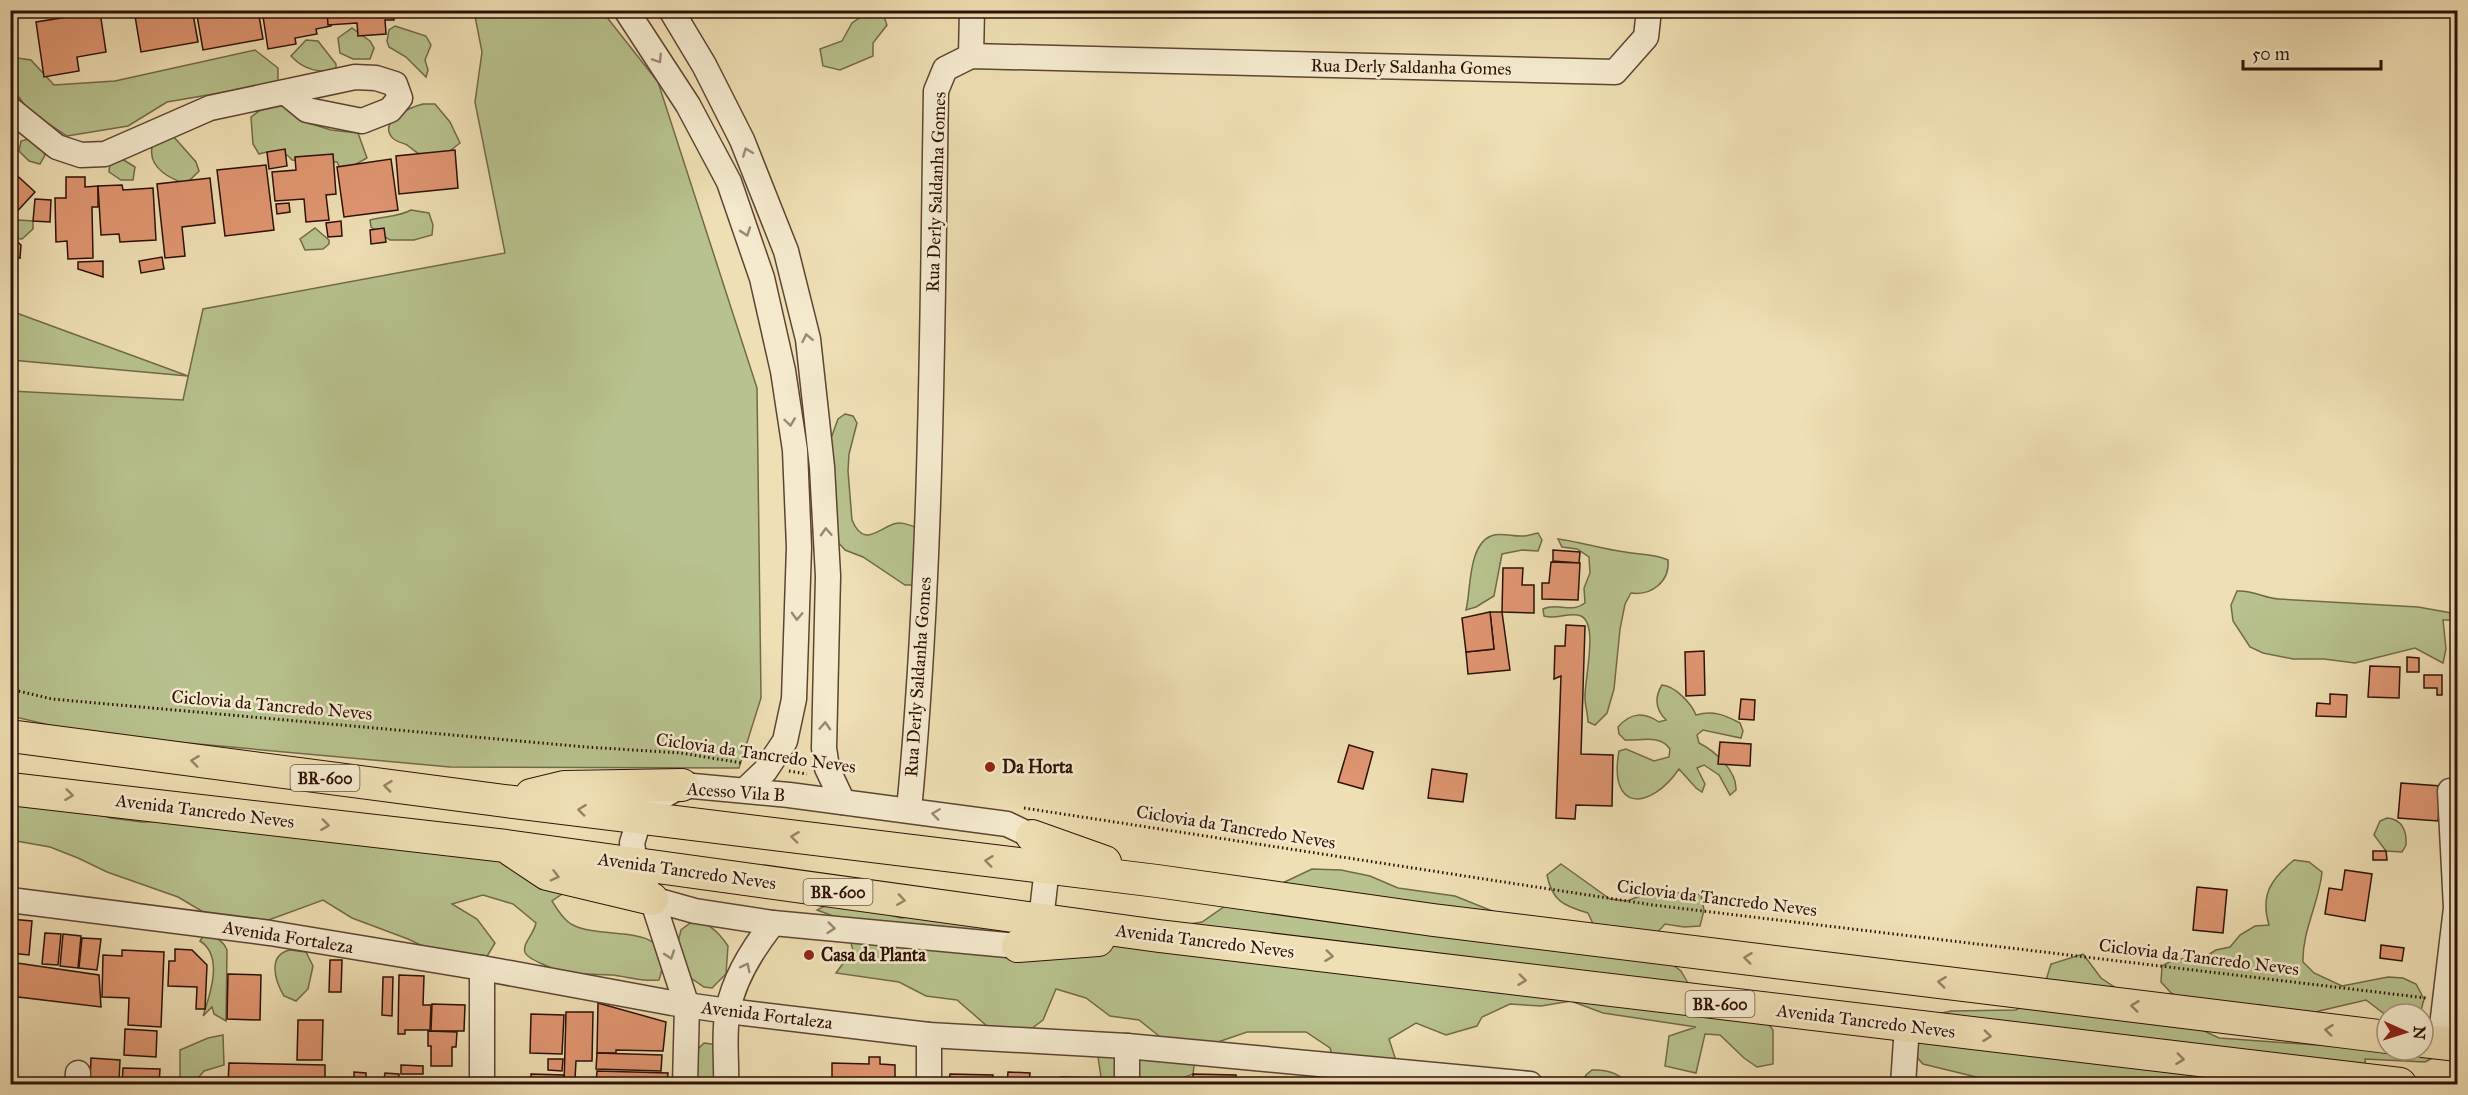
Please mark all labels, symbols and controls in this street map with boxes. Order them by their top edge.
scale bar [2243,33,2381,71]
text: 50 m [2252,43,2290,65]
one-way arrow [651,52,662,63]
street label: Rua Derly Saldanha Gomes [1310,54,1512,80]
street label: Rua Derly Saldanha Gomes [922,91,950,293]
one-way arrow [742,148,754,159]
one-way arrow [739,226,751,237]
one-way arrow [801,333,814,343]
one-way arrow [784,417,796,426]
one-way arrow [819,527,832,536]
street label: Rua Derly Saldanha Gomes [900,576,936,778]
one-way arrow [791,612,803,621]
street label: Ciclovia da Tancredo Neves [171,685,373,725]
one-way arrow [819,722,832,731]
street label: Ciclovia da Tancredo Neves [655,728,857,778]
one-way arrow [190,755,200,767]
place label: Da Horta [1002,756,1073,778]
marker: Da Horta [983,760,997,774]
road number: BR-600 [290,765,360,791]
street label: Acesso Vila B [685,778,786,806]
one-way arrow [384,780,393,793]
one-way arrow [64,789,73,801]
street label: Avenida Tancredo Neves [113,789,296,833]
street label: Ciclovia da Tancredo Neves [1135,800,1337,854]
one-way arrow [577,805,586,817]
one-way arrow [931,808,940,820]
one-way arrow [320,818,329,831]
one-way arrow [791,831,800,844]
street label: Avenida Tancredo Neves [595,847,778,894]
one-way arrow [984,855,993,868]
one-way arrow [550,869,560,881]
street label: Ciclovia da Tancredo Neves [1616,875,1818,921]
road number: BR-600 [804,879,872,905]
one-way arrow [896,894,906,906]
street label: Avenida Fortaleza [220,916,355,958]
street label: Avenida Tancredo Neves [1113,919,1296,963]
one-way arrow [826,921,835,934]
street label: Ciclovia da Tancredo Neves [2098,934,2300,980]
place label: Casa da Planta [821,944,926,966]
marker: Casa da Planta [802,948,816,962]
one-way arrow [662,949,675,960]
one-way arrow [1324,950,1333,962]
one-way arrow [1744,952,1753,965]
one-way arrow [738,962,750,973]
one-way arrow [1518,973,1527,985]
one-way arrow [1937,977,1946,989]
road number: BR-600 [1686,991,1754,1017]
street label: Avenida Fortaleza [699,996,834,1034]
street label: Avenida Tancredo Neves [1774,999,1957,1043]
one-way arrow [2131,1001,2140,1013]
north arrow [2375,1002,2435,1062]
one-way arrow [2324,1024,2333,1037]
text: N [2410,1025,2429,1040]
one-way arrow [1982,1029,1991,1042]
one-way arrow [2176,1052,2185,1064]

